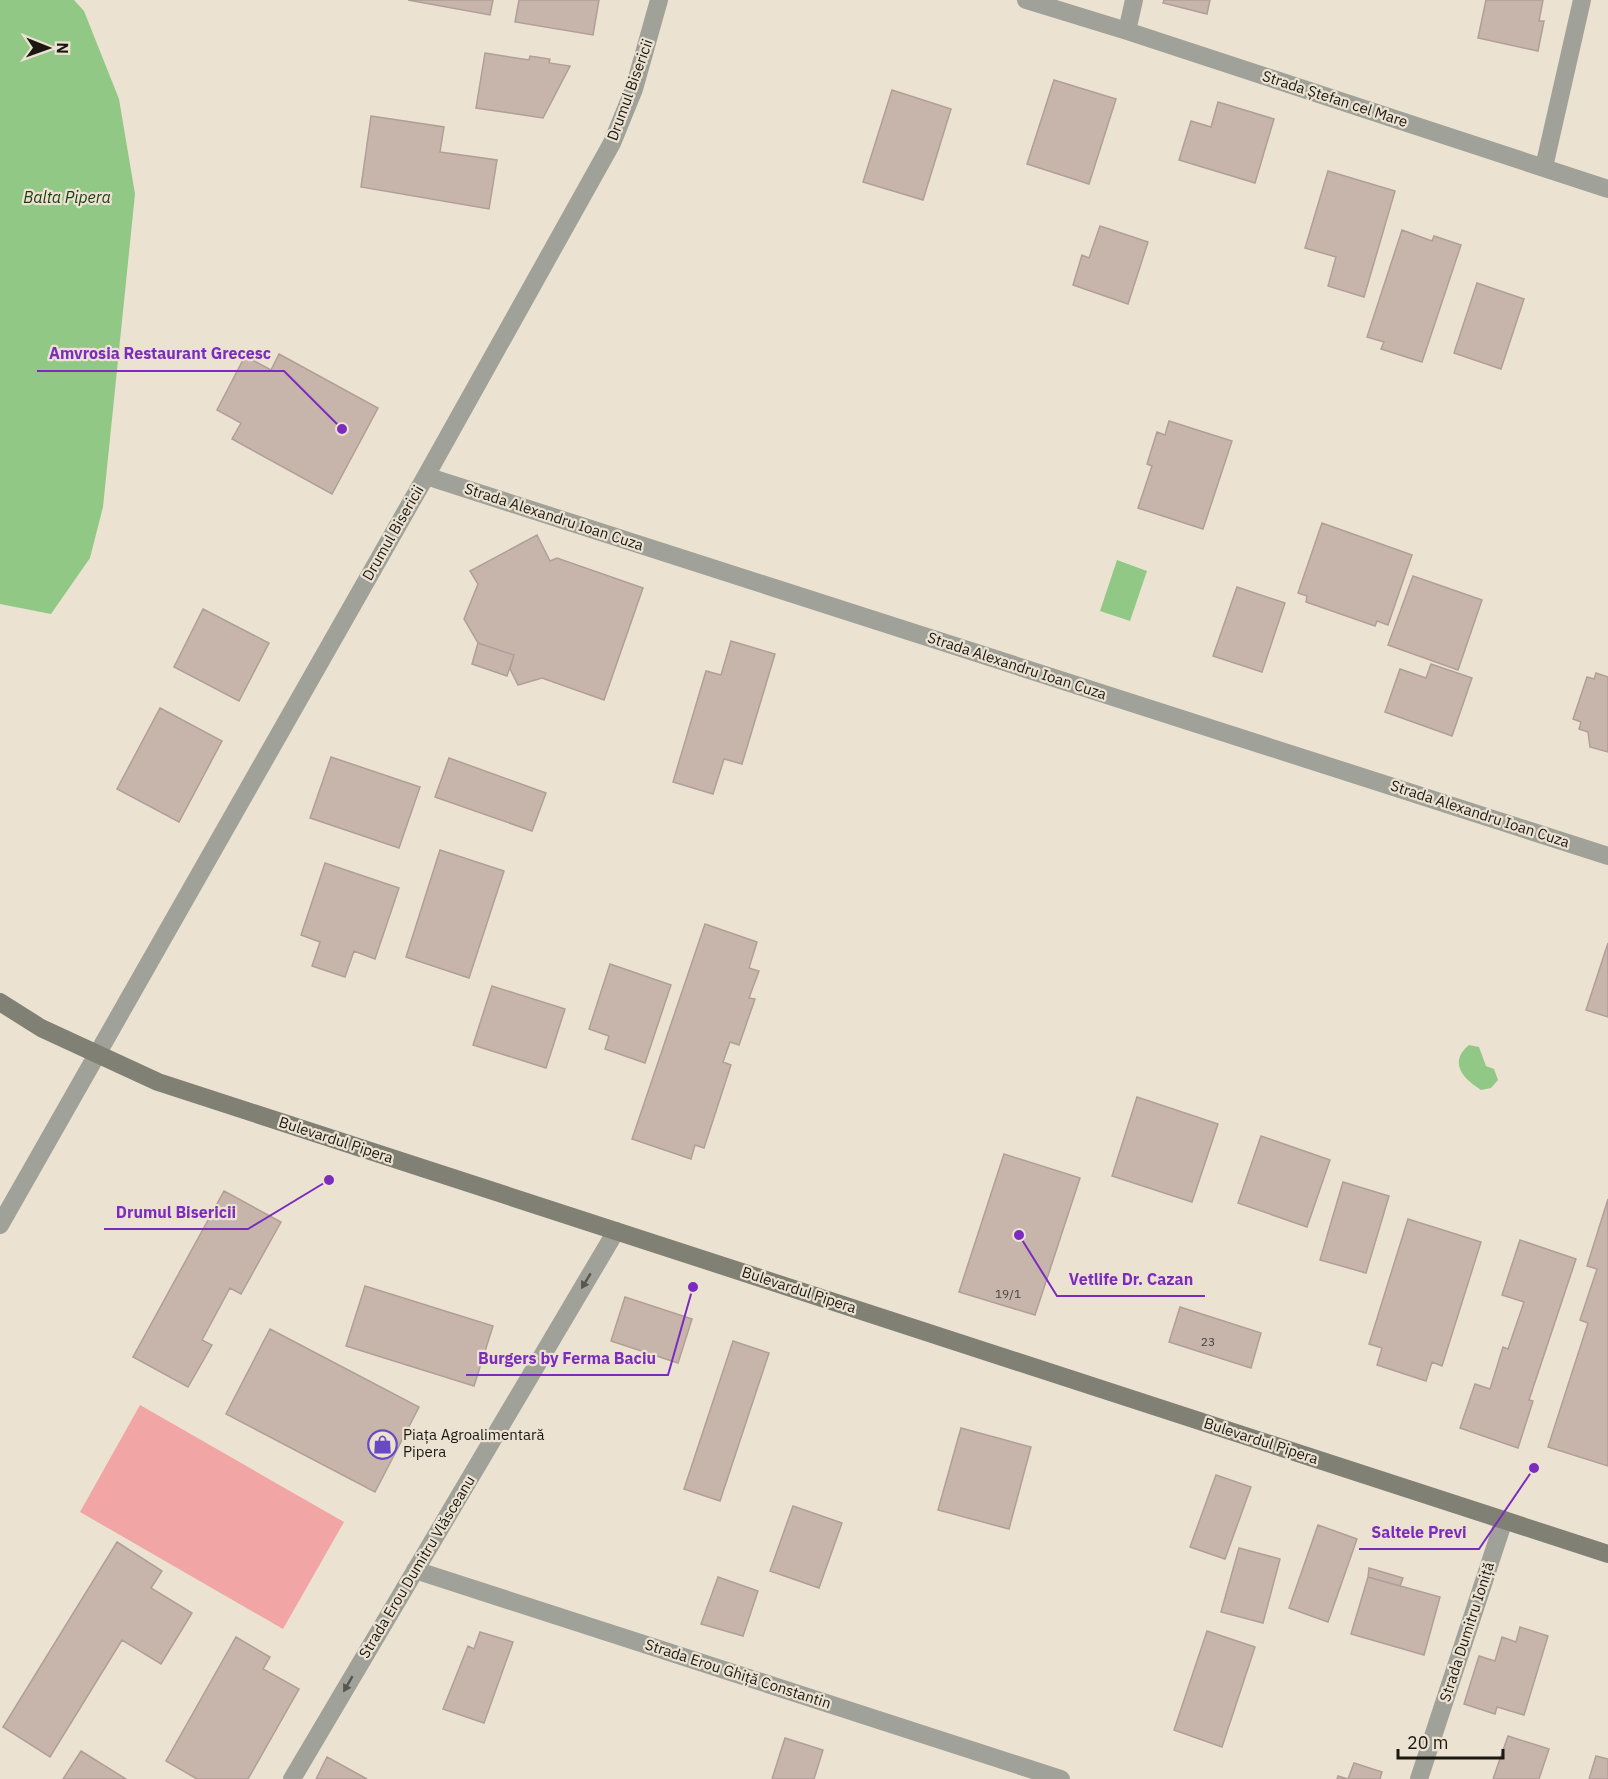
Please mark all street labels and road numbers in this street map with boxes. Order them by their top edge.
street label: Drumul Bisericii [602,36,657,143]
street label: Strada Ștefan cel Mare [1260,66,1410,131]
street label: Strada Alexandru Ioan Cuza [462,479,646,554]
street label: Drumul Bisericii [358,482,427,584]
street label: Strada Alexandru Ioan Cuza [925,628,1109,703]
street label: Strada Alexandru Ioan Cuza [1388,776,1572,851]
street label: Bulevardul Pipera [277,1112,396,1167]
street label: Bulevardul Pipera [740,1262,859,1317]
street label: Bulevardul Pipera [1202,1413,1321,1468]
street label: Strada Erou Dumitru Vlăsceanu [354,1472,479,1662]
street label: Strada Dumitru Ioniță [1435,1560,1498,1704]
street label: Strada Erou Ghiță Constantin [643,1634,834,1713]

